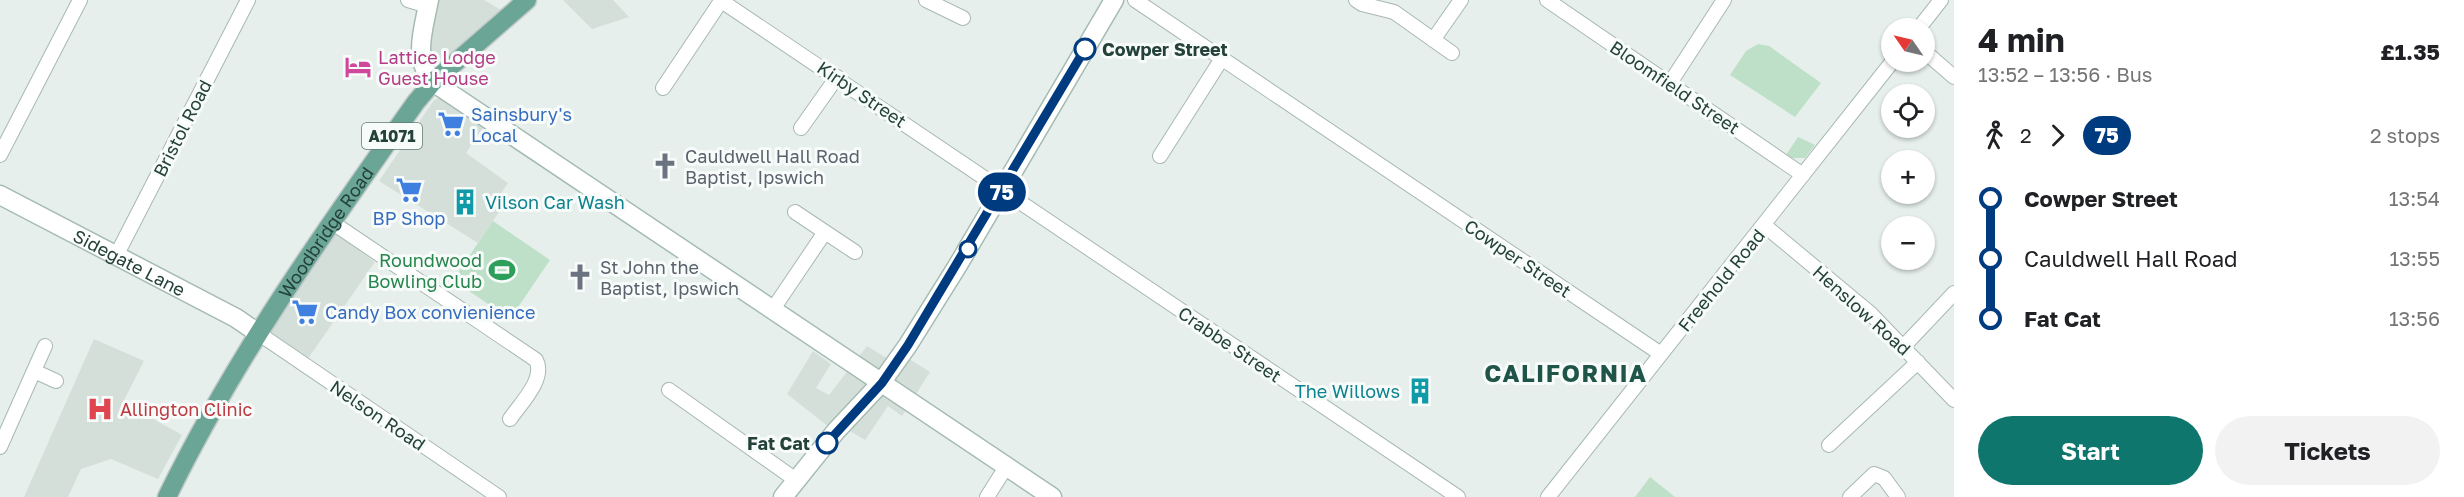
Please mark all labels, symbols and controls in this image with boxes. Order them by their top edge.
north arrow [1881,18,1935,72]
map controls [1881,18,1935,270]
text: 4 min [1978,20,2065,59]
street label: Bloomfield Street [1606,36,1744,138]
marker: Cowper Street [1074,38,1096,60]
place label: Cowper Street [1102,38,1228,60]
text: £1.35 [2380,38,2440,65]
place label: Lattice Lodge Guest House [378,46,496,89]
hotel icon: Lattice Lodge Guest House [343,52,373,82]
street label: Kirby Street [813,56,911,132]
text: 13:52 – 13:56 · Bus [1978,62,2152,86]
street label: Bristol Road [148,76,216,180]
button: locate [1881,84,1935,138]
place label: Sainsbury's Local [471,103,572,146]
supermarket icon: Sainsbury's Local [436,109,466,139]
icon: walk [1978,119,2011,152]
icon: forward [2041,119,2074,152]
text: 75 [2095,122,2119,148]
road number: A1071 [362,123,422,149]
text: 2 [2020,123,2032,147]
text: 2 stops [2370,123,2440,147]
place label: Cauldwell Hall Road Baptist, Ipswich [685,145,860,188]
button: + [1881,150,1935,204]
church icon: Cauldwell Hall Road Baptist, Ipswich [650,151,680,181]
street label: Woodbridge Road [273,162,378,302]
line badge: 75 [975,172,1029,212]
supermarket icon: BP Shop [394,175,424,205]
text: 75 [990,179,1014,205]
text: Cowper Street [2024,185,2178,212]
text: 13:54 [2389,186,2440,210]
building icon: Vilson Car Wash [450,187,480,217]
place label: Vilson Car Wash [485,191,625,213]
place label: BP Shop [373,207,445,229]
street label: Cowper Street [1461,214,1575,302]
button: − [1881,216,1935,270]
street label: Sidegate Lane [70,224,189,301]
street label: Freehold Road [1673,224,1769,336]
unlabelled marker [959,240,977,258]
text: Cauldwell Hall Road [2024,245,2238,272]
text: 13:55 [2389,246,2440,270]
place label: Roundwood Bowling Club [368,249,482,292]
sports icon: Roundwood Bowling Club [487,255,517,285]
place label: St John the Baptist, Ipswich [600,256,739,299]
street label: Henslow Road [1809,260,1915,360]
church icon: St John the Baptist, Ipswich [565,262,595,292]
supermarket icon: Candy Box convienience [290,297,320,327]
place label: Candy Box convienience [325,301,535,323]
street label: Crabbe Street [1174,301,1286,387]
text: Fat Cat [2024,305,2101,332]
text: 13:56 [2389,306,2440,330]
district label: CALIFORNIA [1484,358,1648,387]
street label: Nelson Road [326,375,430,455]
building icon: The Willows [1405,376,1435,406]
place label: The Willows [1295,380,1400,402]
hospital icon: Allington Clinic [85,394,115,424]
place label: Allington Clinic [120,398,252,420]
button: Start [1978,416,2203,485]
button: Tickets [2215,416,2440,485]
place label: Fat Cat [747,432,810,454]
marker: Fat Cat [816,432,838,454]

